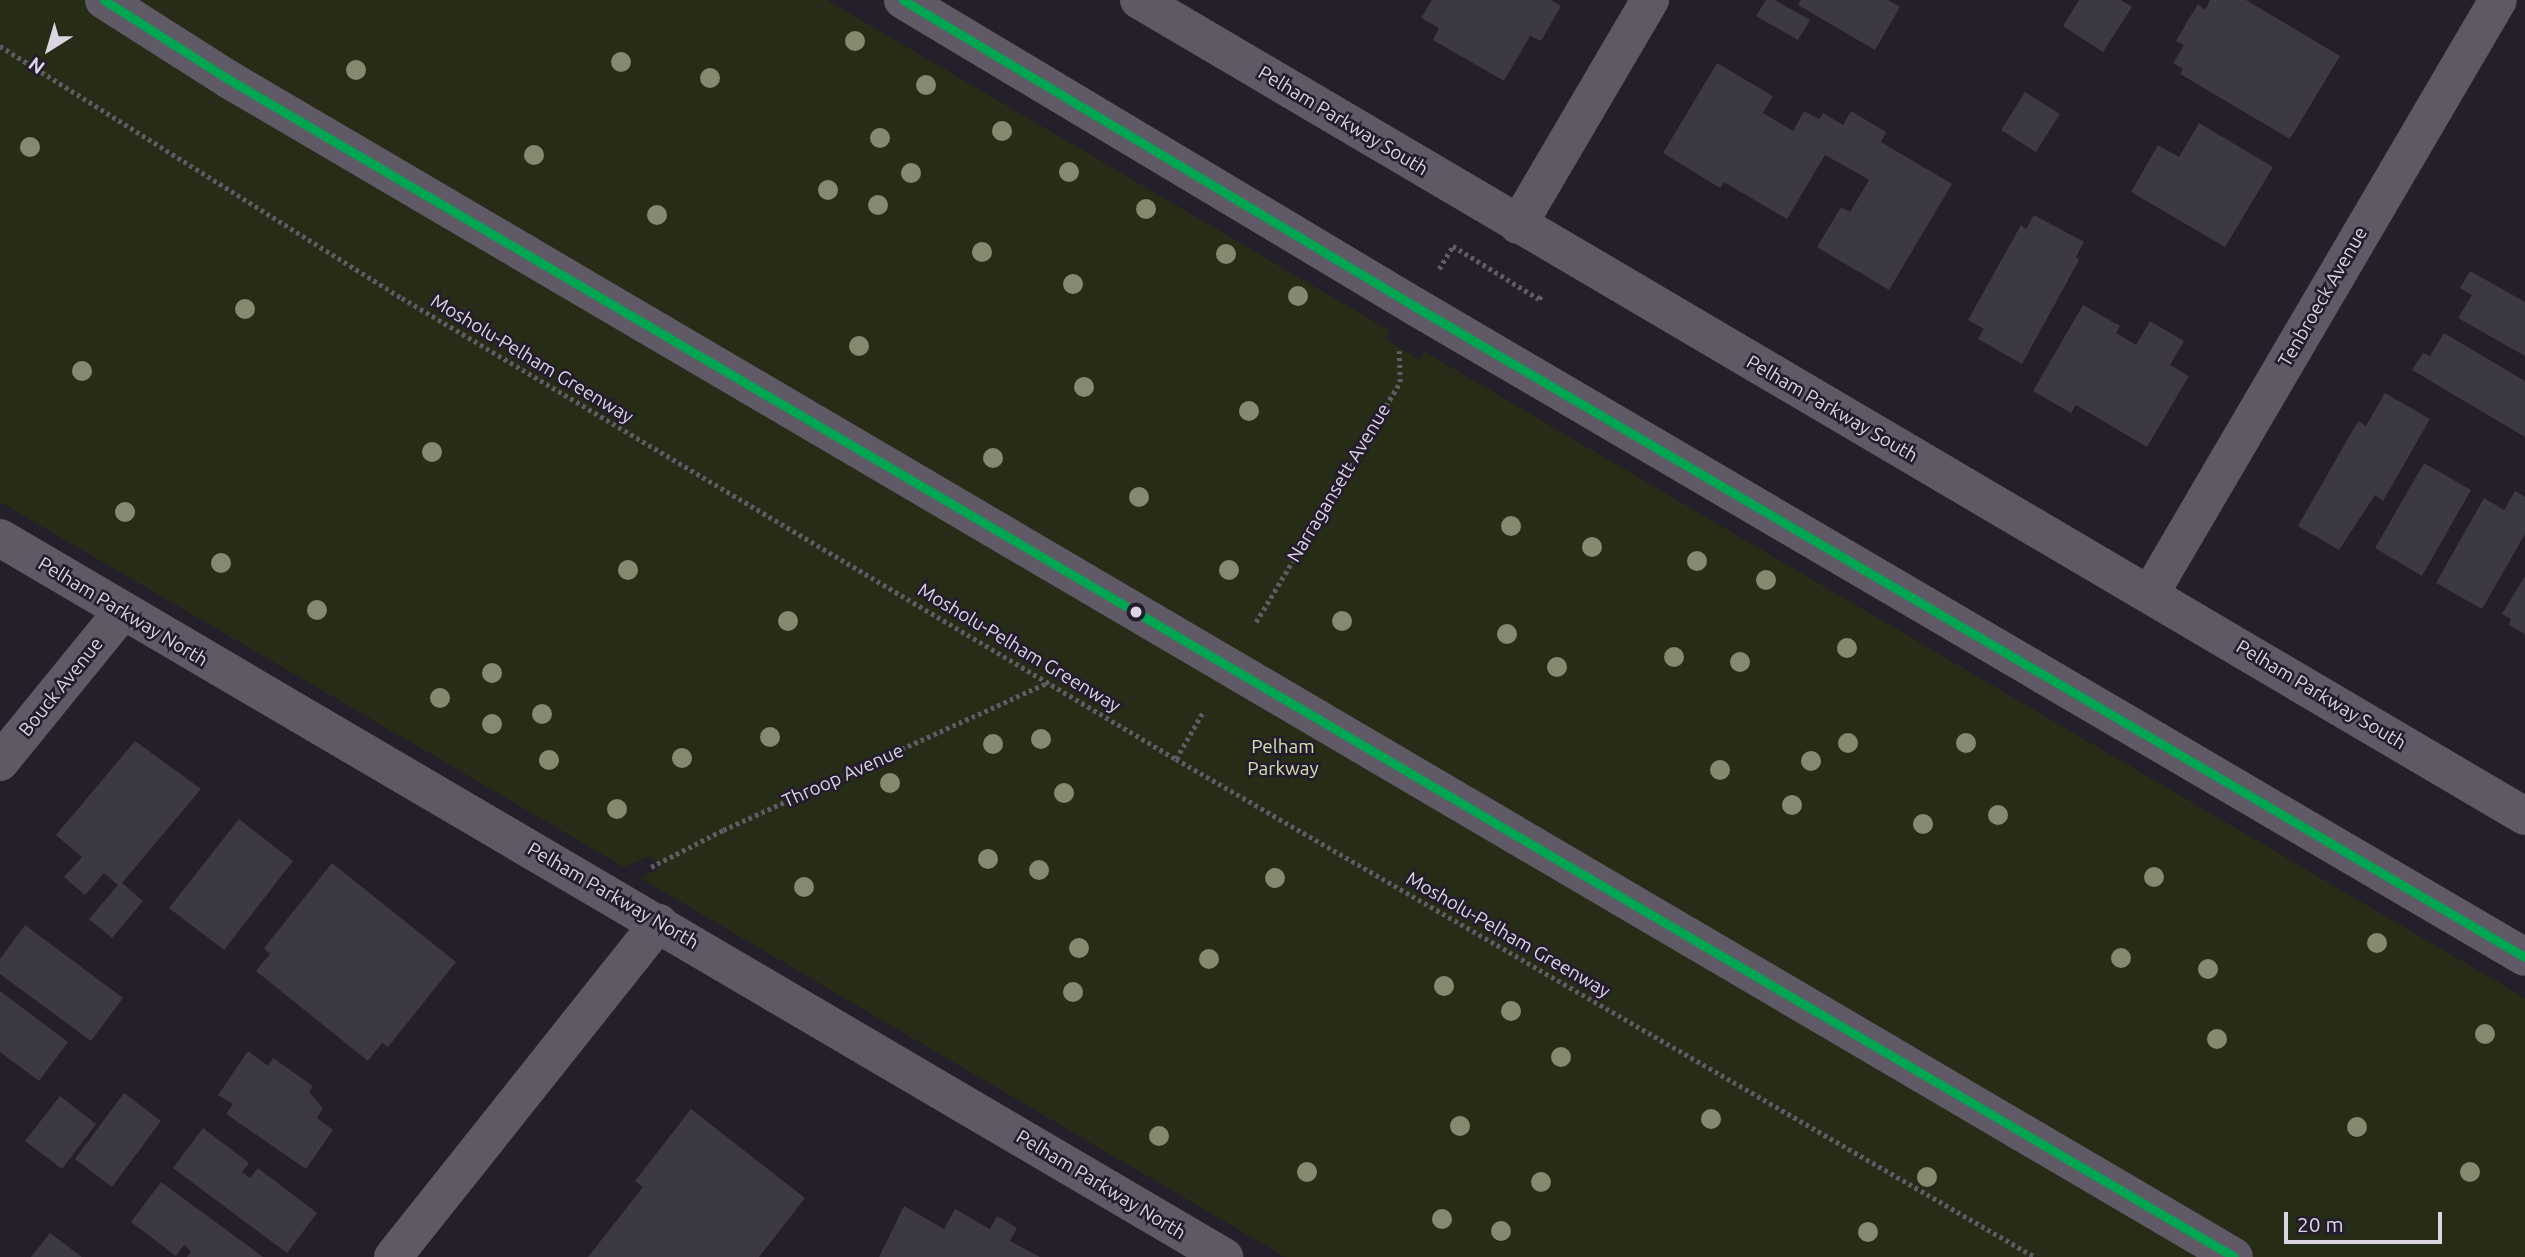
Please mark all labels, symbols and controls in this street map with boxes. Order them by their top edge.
north arrow [14,14,84,84]
text: N [24,53,49,79]
street label: Pelham Parkway South [1254,61,1432,181]
street label: Tenbroeck Avenue [2274,223,2372,371]
street label: Mosholu-Pelham Greenway [427,289,637,429]
street label: Pelham Parkway South [1742,351,1922,467]
street label: Narragansett Avenue [1283,400,1395,566]
street label: Pelham Parkway North [34,552,212,672]
street label: Mosholu-Pelham Greenway [914,578,1124,718]
unlabelled marker [1129,605,1143,619]
street label: Bouck Avenue [14,633,108,741]
street label: Pelham Parkway South [2232,635,2410,755]
park label: Pelham Parkway [1247,736,1319,780]
street label: Throop Avenue [779,739,907,813]
street label: Pelham Parkway North [523,838,703,954]
street label: Mosholu-Pelham Greenway [1402,867,1614,1003]
street label: Pelham Parkway North [1012,1125,1190,1245]
scale bar [2287,1198,2444,1242]
text: 20 m [2297,1212,2344,1236]

